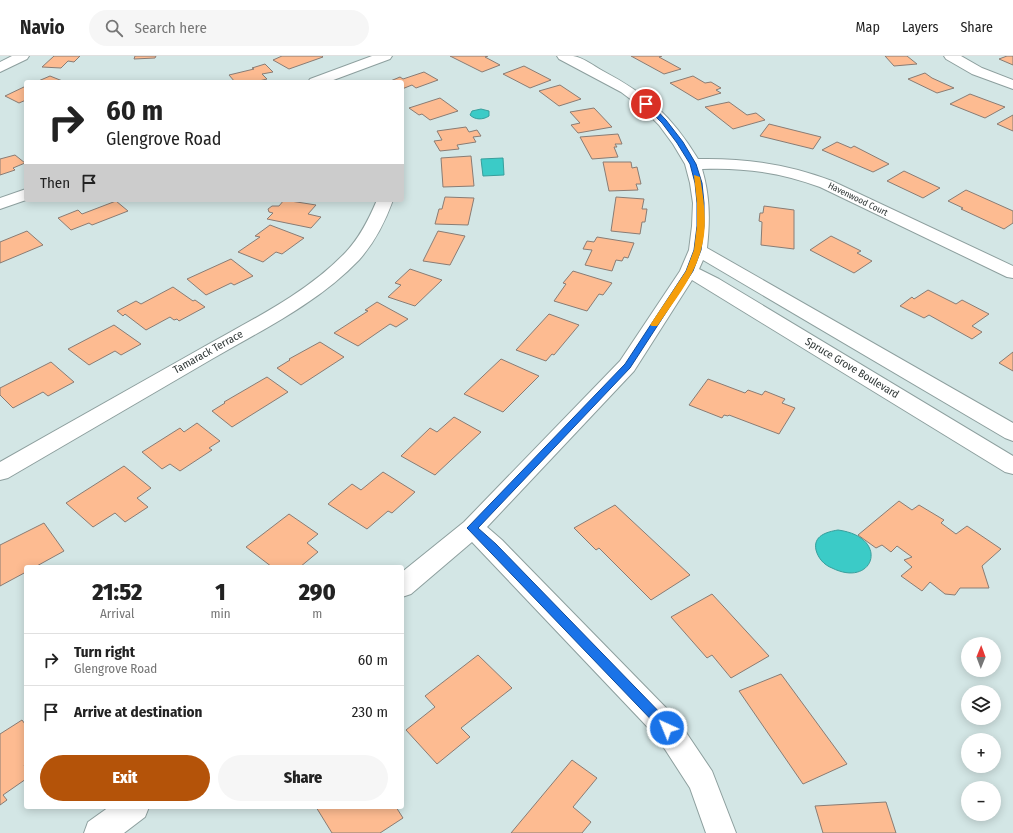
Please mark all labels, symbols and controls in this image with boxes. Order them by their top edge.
search box [89,10,369,46]
text: Navio [20,16,65,39]
icon: search [103,17,125,39]
text: Search here [135,19,207,37]
text: Map [856,19,880,36]
text: Layers [902,19,938,36]
text: Share [960,19,993,36]
pin [629,87,663,121]
icon: arrive [635,93,657,115]
text: 60 m [106,94,163,127]
icon: right [40,96,92,148]
text: Glengrove Road [106,128,221,150]
icon: arrive [78,172,100,194]
text: Then [40,174,70,192]
street label: Havenwood Court [827,180,890,218]
street label: Tamarack Terrace [171,327,245,377]
street label: Spruce Grove Boulevard [803,335,901,401]
text: 21:52 [92,578,142,606]
text: 1 [215,578,226,606]
text: 290 [299,578,336,606]
text: Arrival [100,606,134,621]
text: min [210,606,231,621]
text: m [312,606,322,621]
north arrow [961,637,1001,677]
map controls [961,637,1001,821]
text: Turn right [74,643,135,661]
icon: right [40,649,62,671]
text: 60 m [358,651,388,669]
text: Glengrove Road [74,661,157,676]
button: layers [961,685,1001,725]
icon: arrive [40,701,62,723]
text: Arrive at destination [74,703,202,721]
text: 230 m [352,703,388,721]
position arrow [646,707,688,749]
button: + [961,733,1001,773]
button: Exit [40,755,210,801]
button: Share [218,755,388,801]
button: − [961,781,1001,821]

